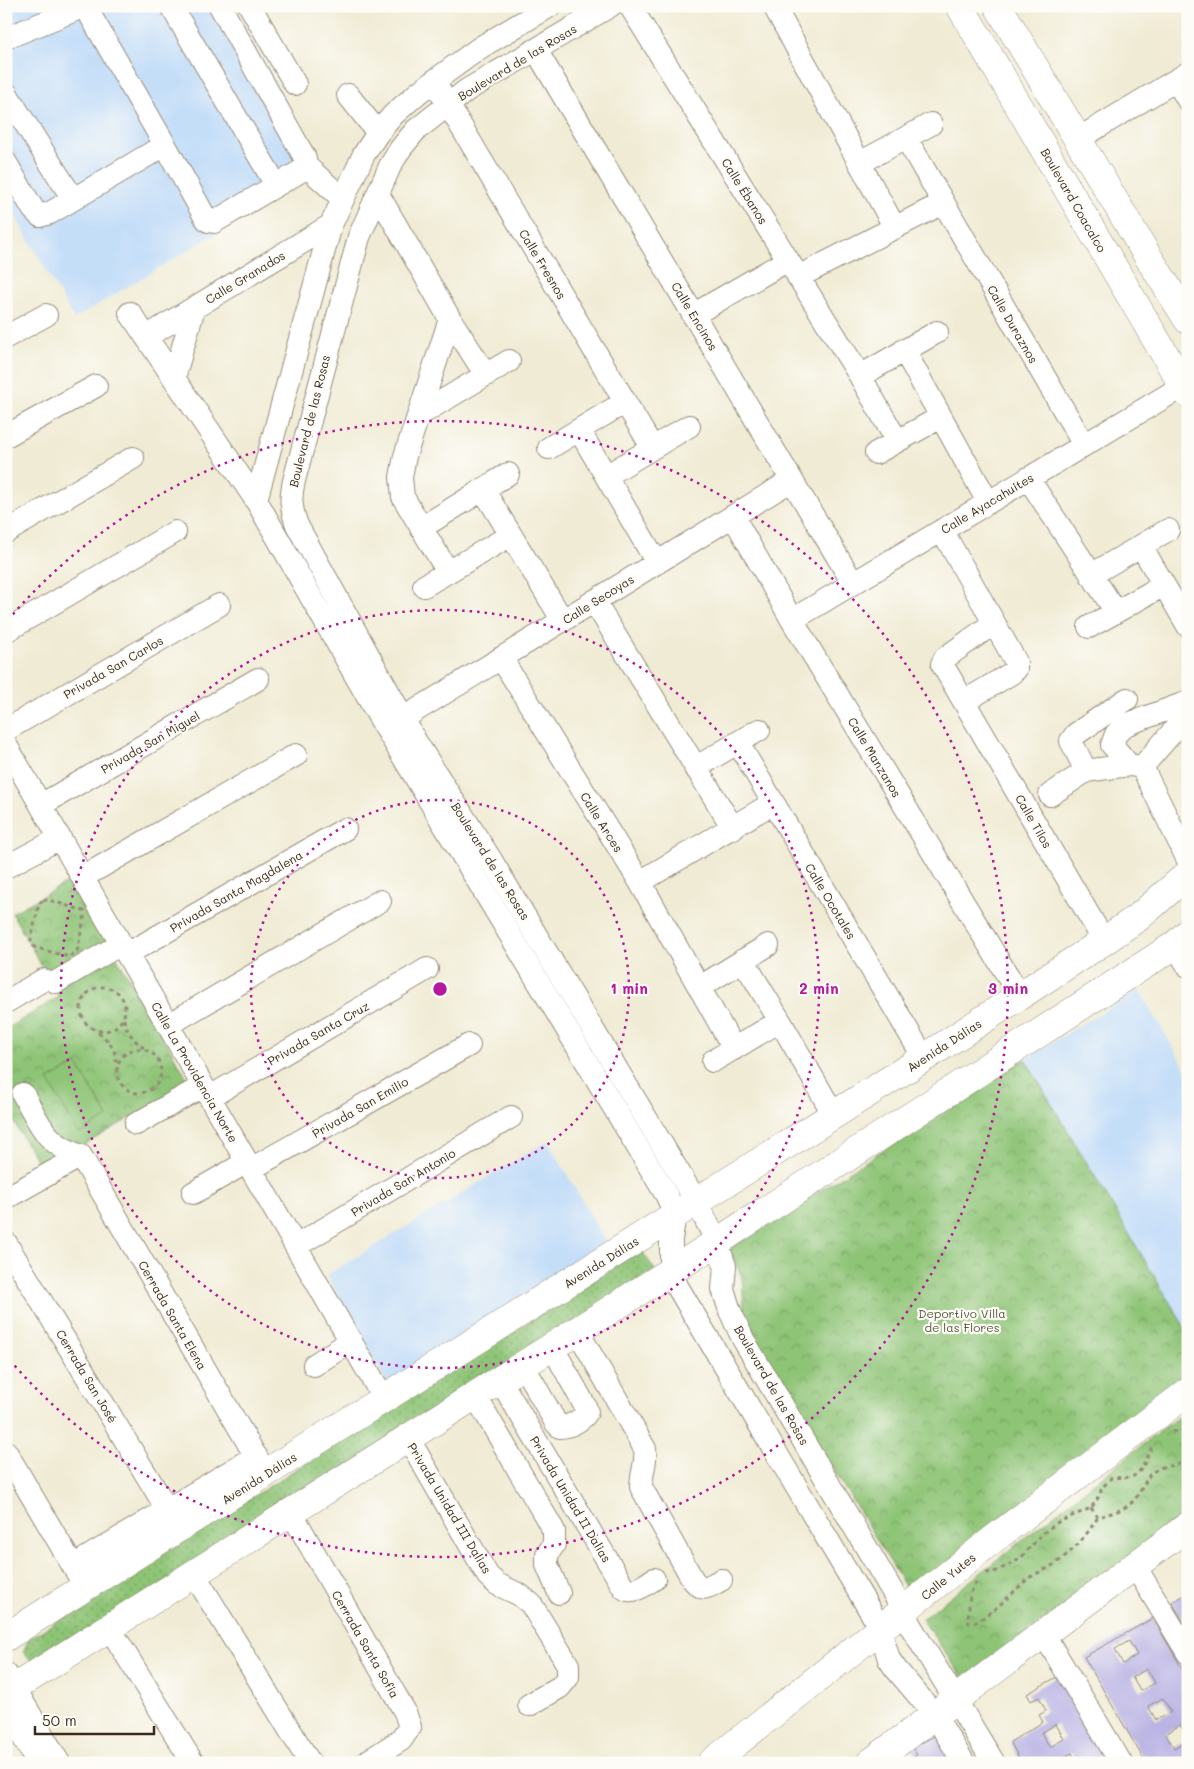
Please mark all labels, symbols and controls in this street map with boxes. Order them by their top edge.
street label: Boulevard de las Rosas [455,20,579,104]
street label: Boulevard Coacalco [1038,145,1110,255]
street label: Calle Ébanos [718,155,772,227]
street label: Calle Fresnos [516,226,570,302]
street label: Calle Granados [202,247,288,307]
street label: Calle Encinos [668,279,722,353]
street label: Calle Duraznos [984,282,1042,366]
street label: Boulevard de las Rosas [285,353,333,489]
street label: Calle Ayacahuites [938,469,1036,537]
street label: Calle Secoyas [559,571,637,627]
street label: Privada San Carlos [60,632,166,702]
street label: Privada San Miguel [98,707,202,777]
street label: Calle Manzanos [845,714,905,800]
street label: Calle Arces [577,789,627,855]
street label: Calle Tilos [1012,791,1056,851]
street label: Boulevard de las Rosas [448,799,534,923]
street label: Privada Santa Magdalena [167,846,305,936]
street label: Calle Ocotales [802,860,860,942]
text: 1 min [610,978,648,998]
text: 2 min [799,978,839,998]
text: 3 min [988,978,1028,998]
centre of rings [431,980,449,998]
street label: Privada Santa Cruz [264,997,372,1069]
street label: Calle La Providencia Norte [148,999,242,1145]
street label: Avenida Dálias [904,1015,984,1075]
street label: Privada San Emilio [309,1073,411,1141]
street label: Privada San Antonio [348,1144,458,1220]
street label: Avenida Dálias [560,1232,642,1292]
street label: Cerrada Santa Elena [135,1258,211,1372]
park label: Deportivo Villa de las Flores [918,1305,1006,1335]
street label: Boulevard de las Rosas [731,1322,813,1448]
street label: Cerrada San José [53,1326,121,1426]
street label: Privada Unidad II Dalias [527,1433,615,1565]
street label: Privada Unidad III Dalias [405,1440,496,1577]
street label: Avenida Dálias [218,1448,300,1508]
street label: Calle Yutes [917,1549,979,1603]
street label: Cerrada Santa Sofía [329,1587,403,1701]
scale bar [35,1704,154,1736]
text: 50 m [42,1710,77,1730]

